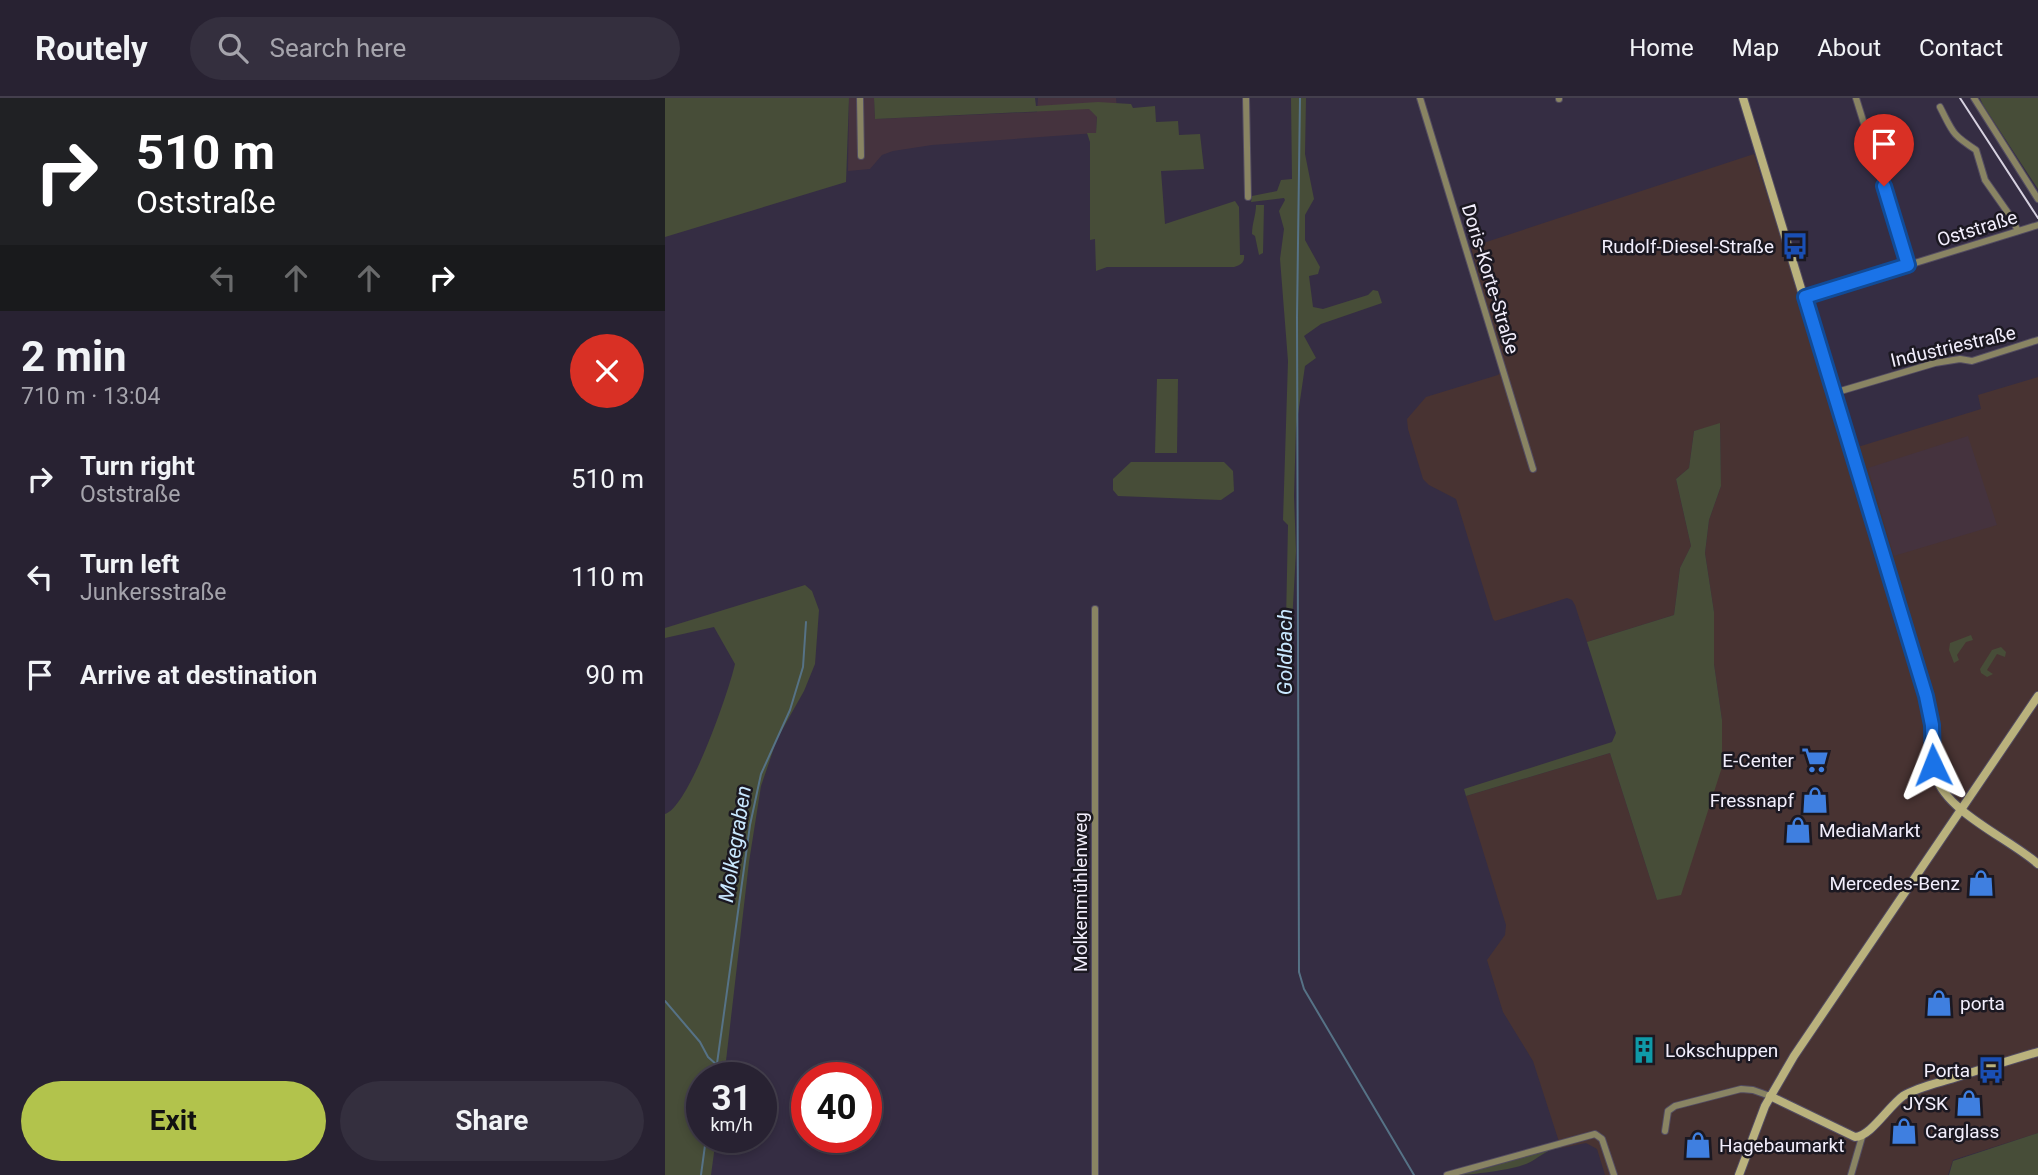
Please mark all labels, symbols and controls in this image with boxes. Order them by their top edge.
search box [190,17,680,80]
text: Routely [35,29,148,68]
icon: search [214,29,252,67]
text: Search here [270,33,406,63]
text: Home [1629,34,1694,62]
text: Map [1732,34,1779,62]
text: About [1817,34,1881,62]
text: Contact [1919,34,2003,62]
pin [1854,114,1914,186]
text: 510 m [136,124,275,181]
icon: arrive [1865,125,1903,163]
icon: right [21,126,112,217]
text: Oststraße [136,183,276,221]
street label: Doris-Korte-Straße [1457,201,1524,357]
street label: Oststraße [1934,205,2020,252]
bus stop icon: Rudolf-Diesel-Straße [1780,231,1810,261]
place label: Rudolf-Diesel-Straße [1602,235,1774,258]
icon: left [204,259,242,297]
icon: ahead [277,259,315,297]
icon: ahead [350,259,388,297]
icon: right [423,259,461,297]
street label: Industriestraße [1888,321,2018,372]
text: 2 min [21,332,127,381]
button: close [570,334,644,408]
text: 710 m · 13:04 [21,383,160,410]
text: Turn right [80,451,195,481]
icon: right [21,460,59,498]
text: 510 m [571,464,644,494]
text: Oststraße [80,481,180,508]
text: Turn left [80,549,179,579]
icon: left [21,558,59,596]
text: 110 m [571,562,644,592]
text: Junkersstraße [80,579,227,606]
water label: Goldbach [1273,609,1297,695]
icon: arrive [21,656,59,694]
text: Arrive at destination [80,660,317,690]
text: 90 m [586,660,644,690]
position arrow [1896,728,1970,802]
supermarket icon: E-Center [1800,745,1830,775]
place label: E-Center [1722,749,1795,772]
water label: Molkegraben [714,784,756,904]
shop icon: Fressnapf [1800,785,1830,815]
place label: Fressnapf [1710,789,1794,812]
street label: Molkenmühlenweg [1069,812,1092,972]
shop icon: MediaMarkt [1783,815,1813,845]
place label: MediaMarkt [1819,819,1921,842]
shop icon: Mercedes-Benz [1966,868,1996,898]
place label: Mercedes-Benz [1829,872,1960,895]
shop icon: porta [1924,988,1954,1018]
place label: porta [1960,992,2005,1015]
building icon: Lokschuppen [1629,1035,1659,1065]
place label: Lokschuppen [1665,1039,1778,1062]
bus stop icon: Porta [1976,1055,2006,1085]
place label: Porta [1924,1059,1970,1082]
speed limit sign: 40 [791,1062,882,1153]
text: 31 [711,1078,752,1119]
button: Exit [21,1081,326,1161]
button: Share [340,1081,644,1161]
shop icon: JYSK [1954,1088,1984,1118]
place label: JYSK [1903,1092,1948,1115]
text: km/h [710,1114,753,1135]
shop icon: Carglass [1889,1116,1919,1146]
place label: Carglass [1925,1120,1999,1143]
shop icon: Hagebaumarkt [1683,1130,1713,1160]
place label: Hagebaumarkt [1719,1134,1844,1157]

